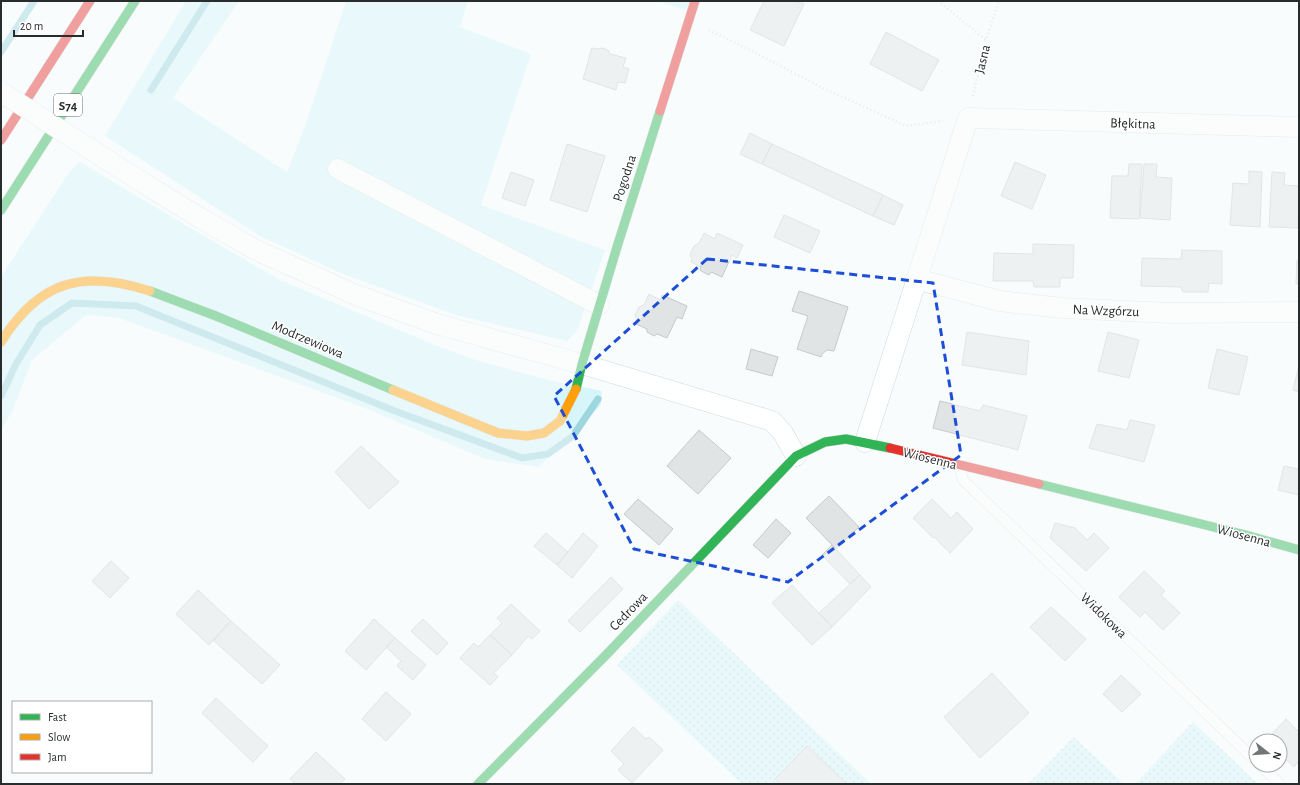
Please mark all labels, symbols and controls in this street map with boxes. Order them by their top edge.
scale bar [14,12,83,38]
text: 20 m [20,20,43,32]
street label: Jasna [973,43,993,75]
road number: S74 [54,94,82,116]
street label: Błękitna [1110,116,1156,132]
street label: Pogodna [611,153,639,203]
street label: Na Wzgórzu [1072,303,1140,319]
street label: Modrzewiowa [270,319,346,362]
street label: Wiosenna [901,446,959,473]
street label: Wiosenna [1215,522,1273,550]
street label: Cedrowa [607,589,651,634]
street label: Widokowa [1077,590,1130,641]
legend [12,701,152,773]
text: Fast [48,711,67,723]
text: Slow [48,731,70,743]
north arrow [1248,733,1288,773]
text: Jam [48,751,67,763]
text: N [1271,751,1283,761]

